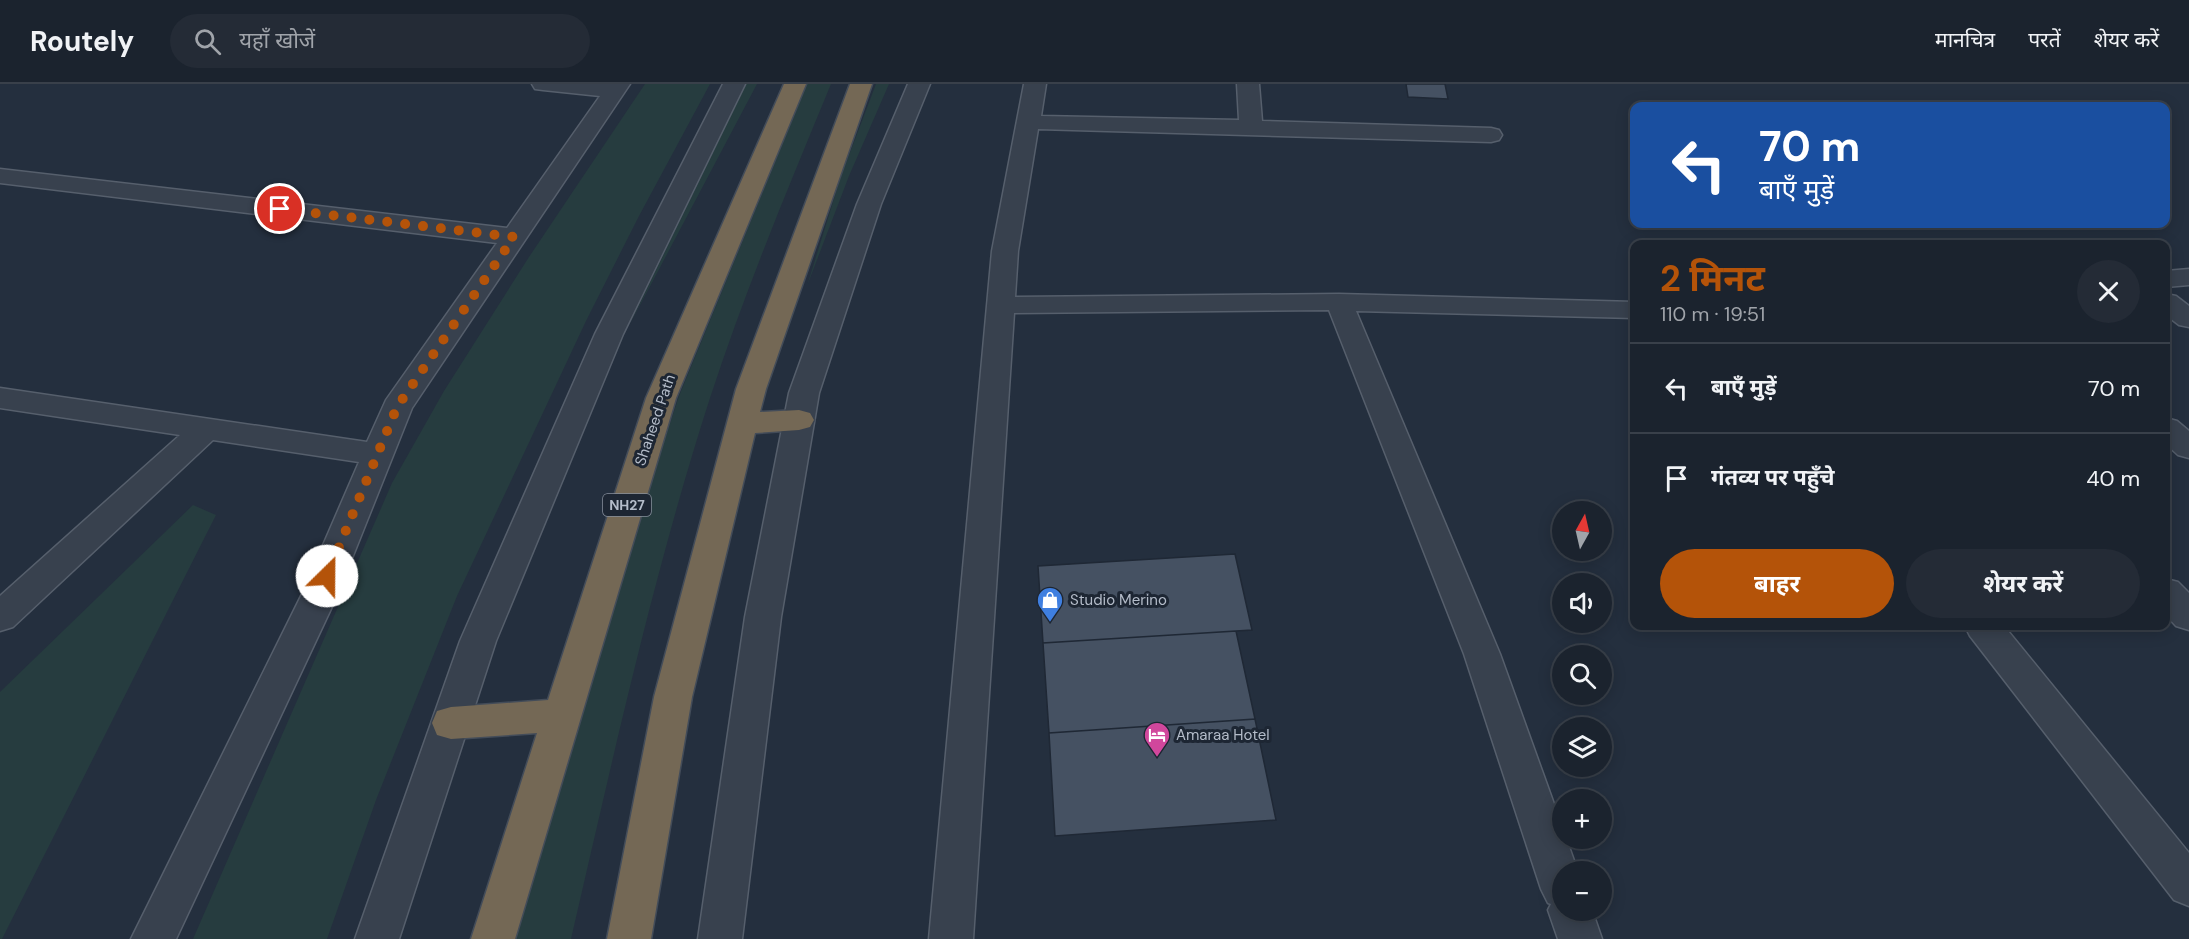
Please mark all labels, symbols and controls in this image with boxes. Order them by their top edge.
search box [170,14,590,68]
text: Routely [30,23,134,60]
icon: search [191,25,224,58]
text: यहाँ खोजें [239,26,315,55]
text: मानचित्र [1935,26,1995,54]
text: परतें [2028,26,2061,54]
text: शेयर करें [2094,26,2159,54]
text: 70 m [1759,119,1860,174]
icon: left [1660,126,1738,204]
text: बाएँ मुड़ें [1759,172,1834,207]
pin [254,183,305,234]
icon: arrive [263,192,296,225]
text: 2 मिनट [1660,255,1765,302]
button: close [2077,260,2140,323]
text: 110 m · 19:51 [1660,301,1765,327]
street label: Shaheed Path [630,372,680,468]
icon: left [1660,372,1693,405]
text: बाएँ मुड़ें [1711,373,1777,402]
text: 70 m [2088,374,2140,403]
icon: arrive [1660,462,1693,495]
text: गंतव्य पर पहुँचे [1711,463,1834,492]
text: 40 m [2086,464,2140,493]
road number: NH27 [603,494,651,516]
north arrow [1552,501,1612,561]
map controls [1552,501,1612,921]
position arrow [295,544,359,608]
button: बाहर [1660,549,1894,618]
button: शेयर करें [1906,549,2140,618]
button: sound [1552,573,1612,633]
shop icon: Studio Merino [1035,585,1065,623]
place label: Studio Merino [1070,590,1167,610]
button: search [1552,645,1612,705]
button: layers [1552,717,1612,777]
hotel icon: Amaraa Hotel [1142,720,1172,758]
place label: Amaraa Hotel [1176,725,1270,745]
button: + [1552,789,1612,849]
button: − [1552,861,1612,921]

